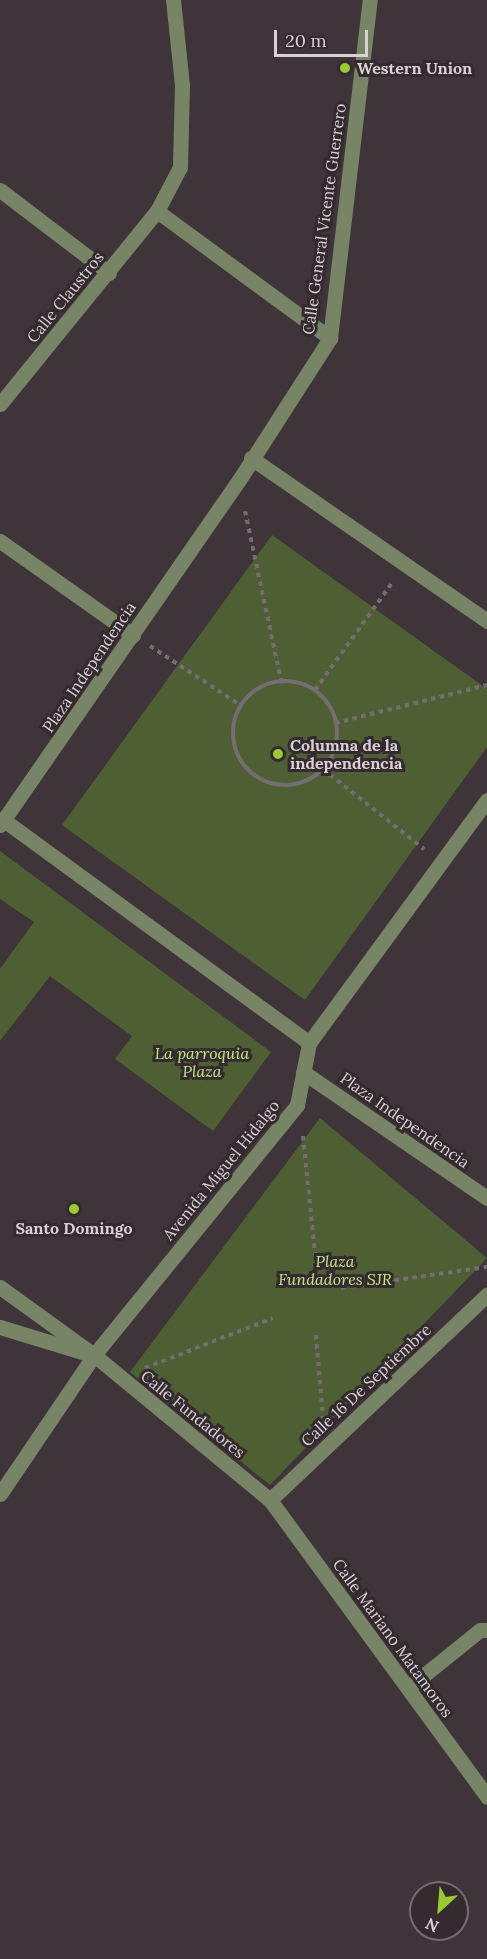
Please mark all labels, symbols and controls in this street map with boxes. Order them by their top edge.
scale bar [277,18,372,56]
text: 20 m [285,29,327,52]
place label: Western Union [357,58,472,78]
marker: Western Union [338,61,352,75]
street label: Calle General Vicente Guerrero [298,102,350,336]
street label: Calle Claustros [22,248,108,346]
street label: Plaza Independencia [38,598,140,736]
place label: Columna de la independencia [290,735,402,773]
marker: Columna de la independencia [271,747,285,761]
park label: La parroquia Plaza [155,1043,249,1081]
street label: Plaza Independencia [337,1068,473,1172]
street label: Avenida Miguel Hidalgo [159,1096,283,1244]
marker: Santo Domingo [67,1202,81,1216]
place label: Santo Domingo [15,1218,133,1238]
park label: Plaza Fundadores SJR [278,1251,392,1289]
street label: Calle 16 De Septiembre [297,1320,435,1450]
street label: Calle Fundadores [137,1366,249,1462]
street label: Calle Mariano Matamoros [329,1555,457,1721]
north arrow [409,1881,469,1941]
text: N [422,1914,442,1937]

